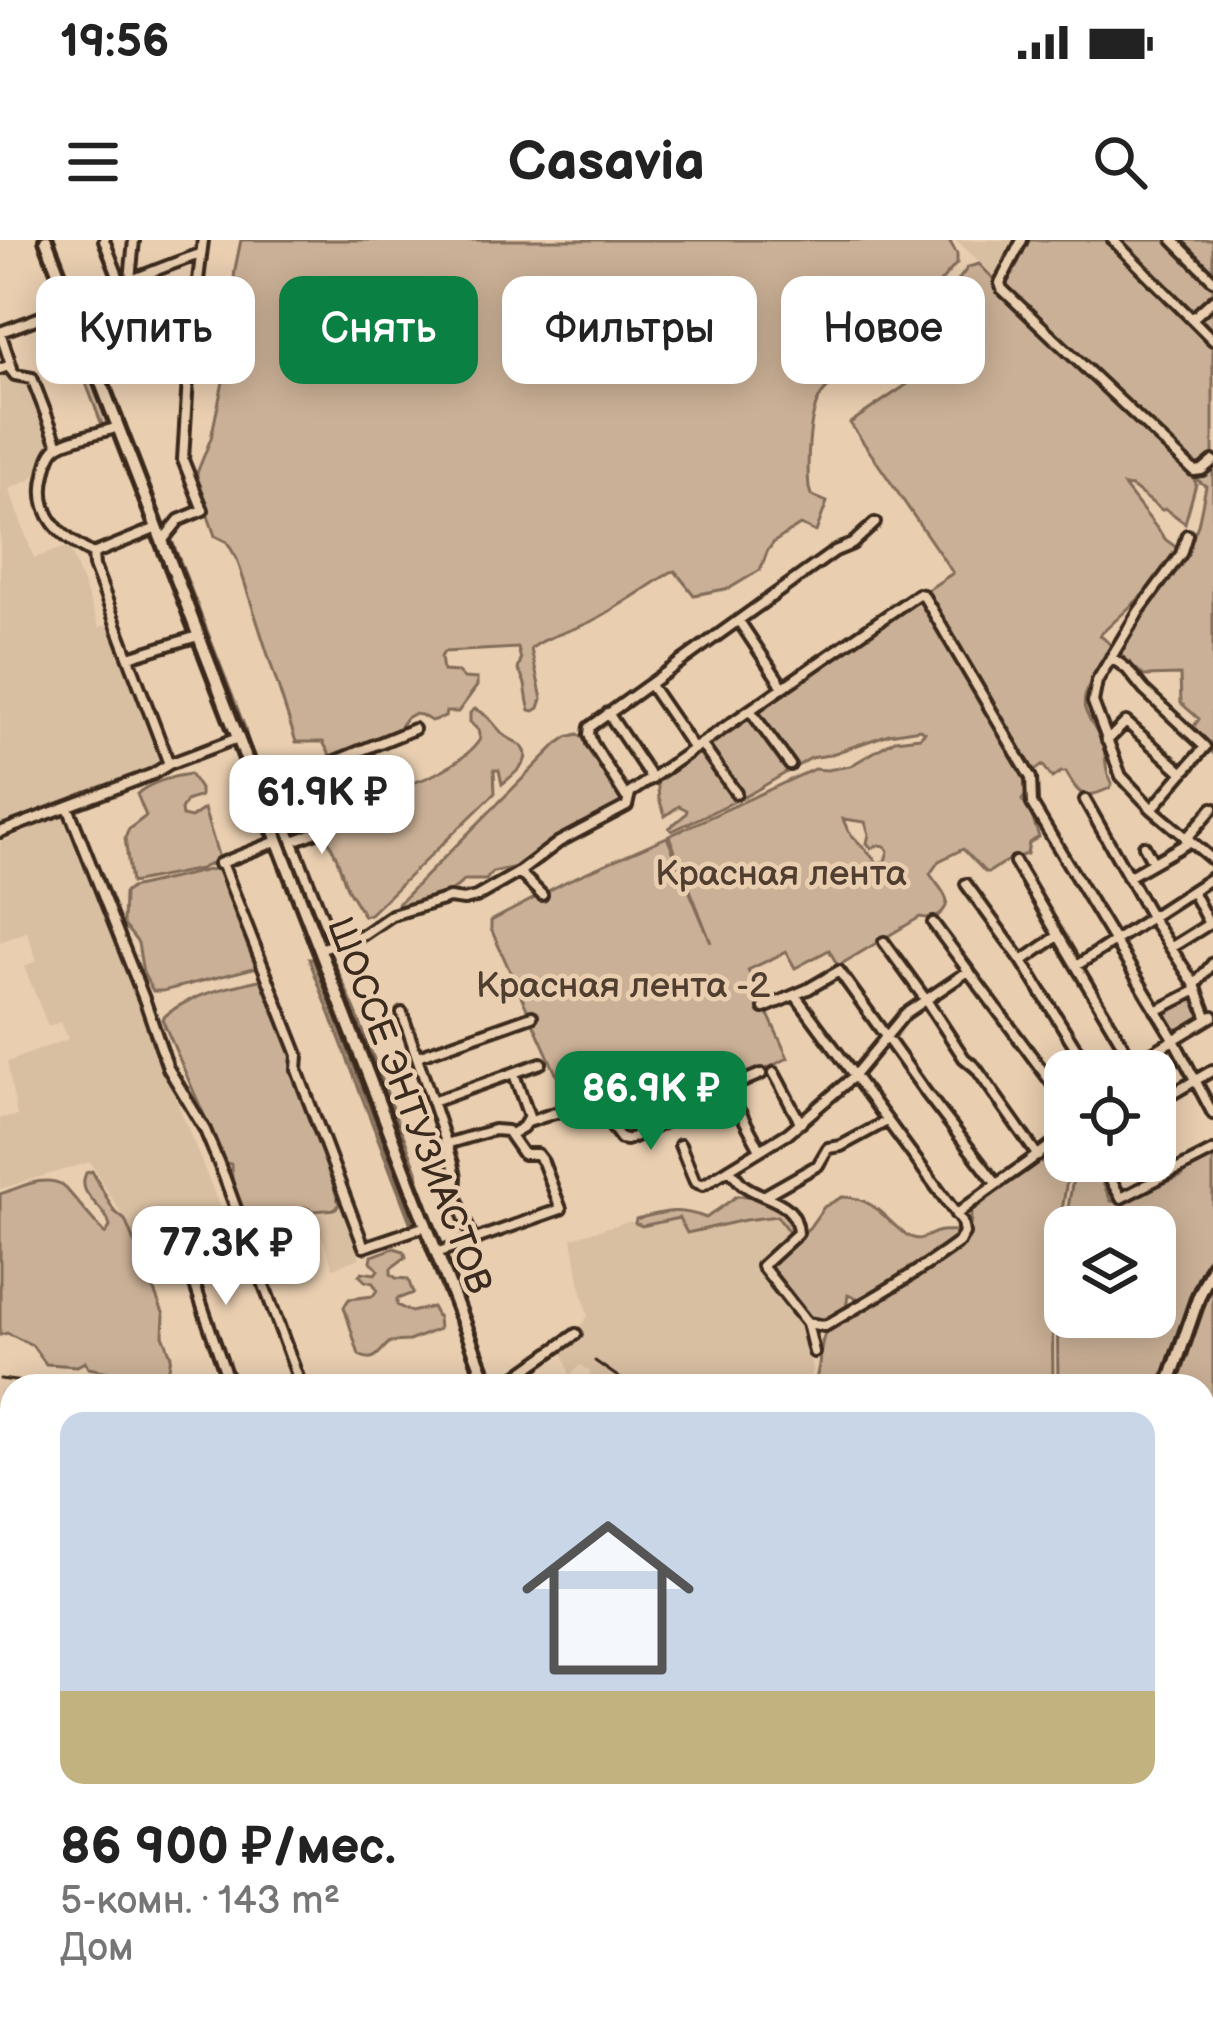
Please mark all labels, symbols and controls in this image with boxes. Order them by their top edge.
text: 19:56 [60,15,169,70]
icon: menu [60,129,126,195]
icon: search [1087,129,1153,195]
text: Casavia [508,130,705,195]
chip: Купить [36,276,255,384]
chip: Снять [279,276,478,384]
chip: Фильтры [502,276,757,384]
chip: Новое [781,276,985,384]
pin: 61.9K ₽ [211,755,433,857]
text: 61.9K ₽ [256,770,388,817]
park label: Красная лента [655,853,907,896]
street label: ШОССЕ ЭНТУЗИАСТОВ [317,912,500,1300]
park label: Красная лента -2 [476,965,770,1008]
map controls [1044,1050,1176,1338]
button: locate [1044,1050,1176,1182]
pin: 86.9K ₽ [540,1051,762,1153]
text: 86.9K ₽ [582,1066,720,1113]
pin: 77.3K ₽ [115,1206,337,1308]
button: layers [1044,1206,1176,1338]
text: 77.3K ₽ [159,1221,293,1268]
icon: home [500,1490,716,1706]
text: 86 900 ₽/мес. [60,1817,396,1878]
text: 5-комн. · 143 m² [60,1878,340,1925]
text: Дом [60,1925,134,1972]

